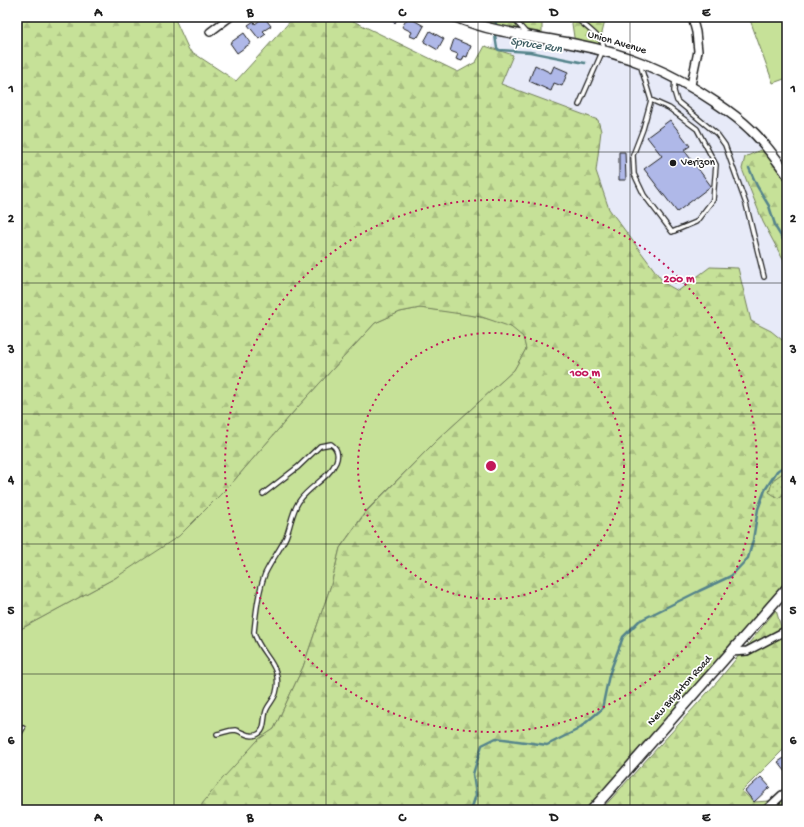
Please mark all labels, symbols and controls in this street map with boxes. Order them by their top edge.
text: A [93,6,103,21]
text: B [246,6,255,21]
text: C [397,6,407,21]
text: D [549,6,559,21]
text: E [702,6,711,21]
street label: Union Avenue [586,29,648,57]
water label: Spruce Run [509,35,563,57]
text: 1 [7,82,14,97]
text: 1 [789,82,796,97]
place label: Verizon [680,157,716,169]
marker: Verizon [668,158,678,168]
text: 2 [8,212,15,227]
text: 2 [790,212,797,227]
text: 200 m [664,273,695,287]
text: 3 [7,343,15,358]
text: 3 [789,343,797,358]
text: 100 m [569,367,600,381]
centre of rings [484,459,498,473]
text: 4 [7,473,15,488]
text: 4 [789,473,797,488]
text: 5 [8,604,15,619]
text: 5 [790,604,797,619]
street label: New Brighton Road [645,652,716,729]
text: 6 [8,734,15,749]
text: 6 [790,734,797,749]
text: A [93,811,103,826]
text: B [246,811,255,826]
text: C [397,811,407,826]
text: D [549,811,559,826]
text: E [702,811,711,826]

